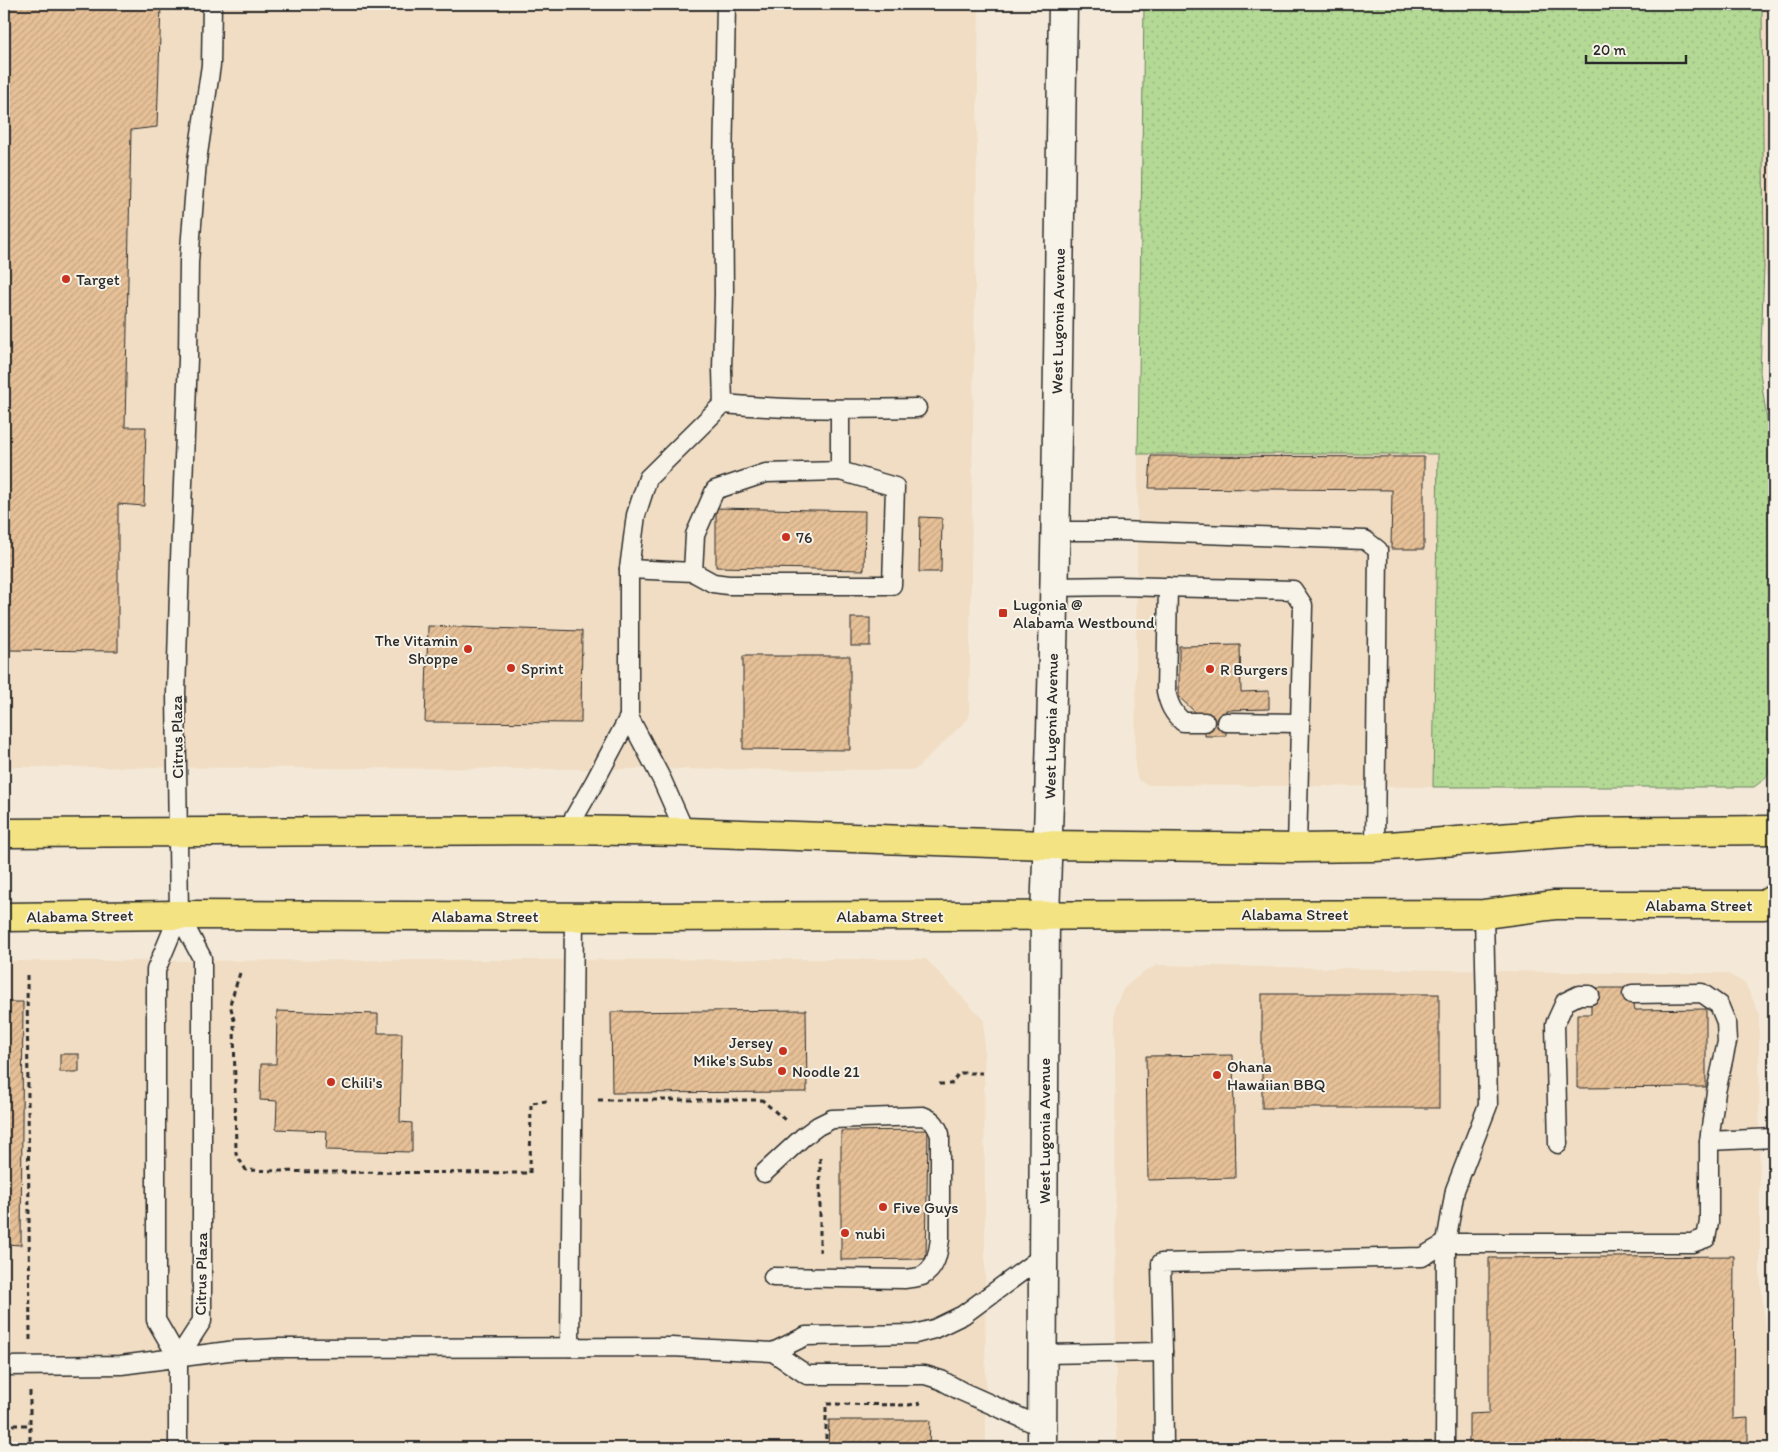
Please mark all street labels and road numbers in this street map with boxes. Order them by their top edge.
street label: West Lugonia Avenue [1047,248,1069,394]
street label: West Lugonia Avenue [1040,653,1062,799]
street label: Citrus Plaza [167,694,187,779]
street label: Alabama Street [1646,896,1752,915]
street label: Alabama Street [1242,905,1348,924]
street label: Alabama Street [26,906,134,926]
street label: Alabama Street [432,907,538,926]
street label: Alabama Street [837,907,943,926]
street label: West Lugonia Avenue [1035,1058,1054,1204]
street label: Citrus Plaza [191,1231,211,1316]

